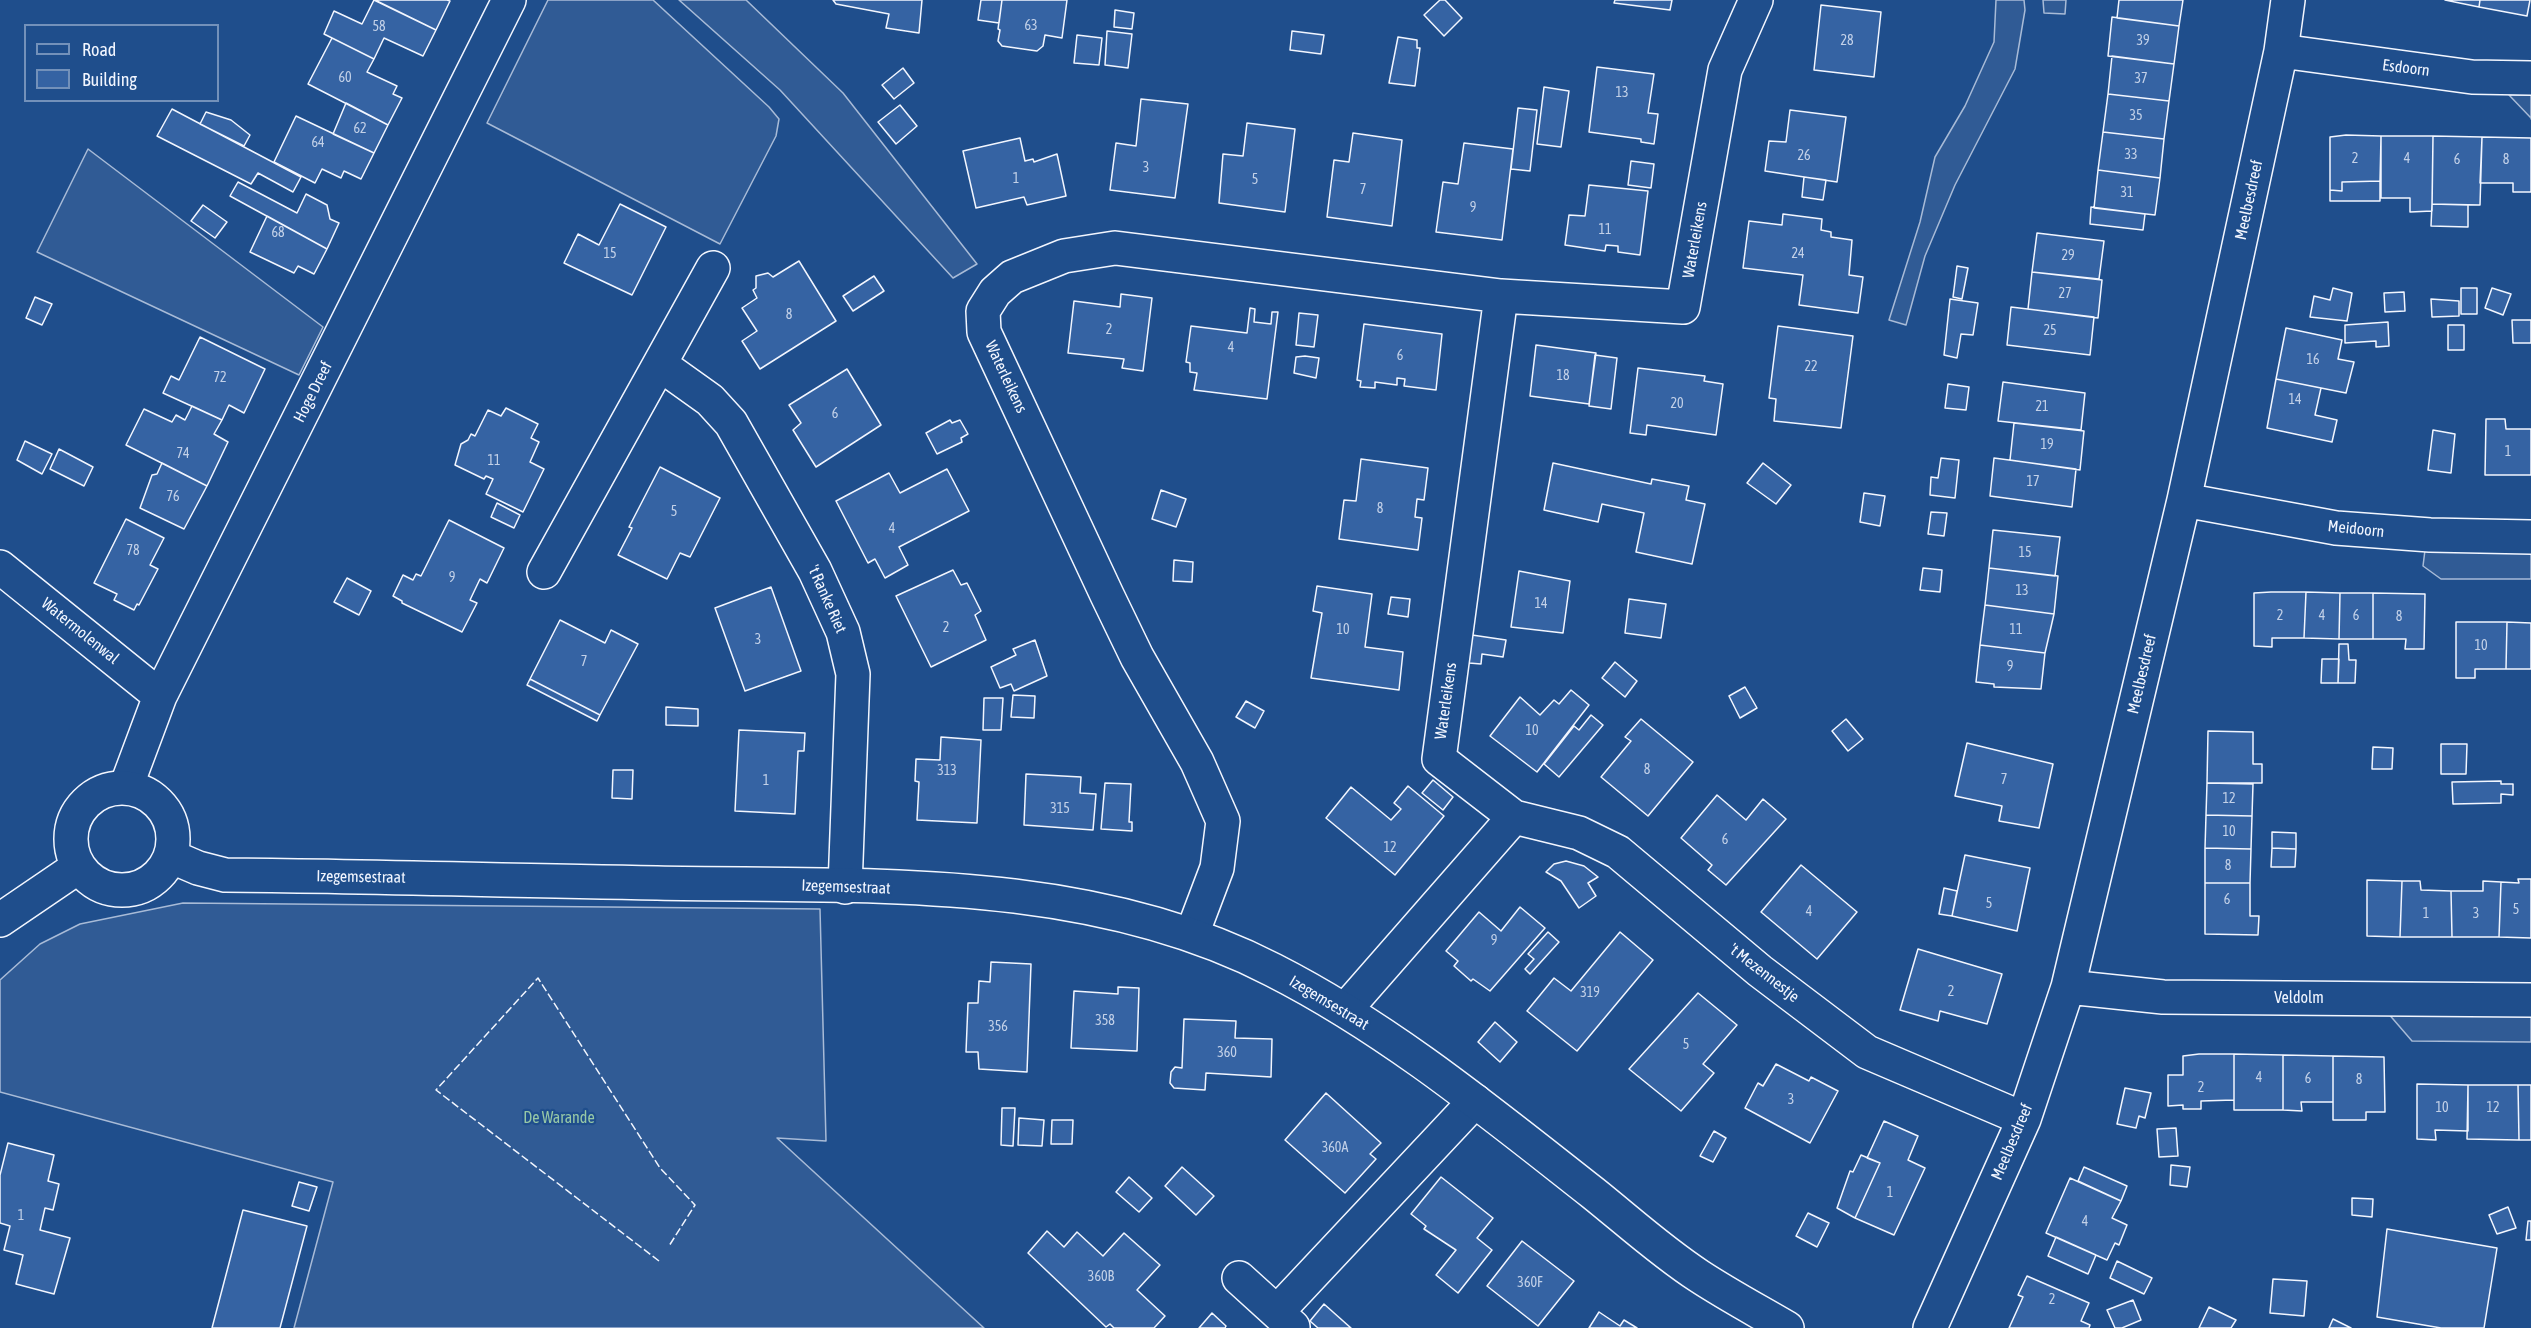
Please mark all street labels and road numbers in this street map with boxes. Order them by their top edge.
street label: Esdoorn [2381,56,2431,80]
street label: Meelbesdreef [2231,158,2267,242]
street label: Waterleikens [1679,200,1711,280]
street label: Waterleikens [981,338,1031,416]
street label: Hoge Dreef [290,359,336,425]
street label: Meidoorn [2327,516,2385,542]
street label: 't Ranke Riet [804,562,850,636]
street label: Watermolenwal [37,594,123,668]
street label: Meelbesdreef [2124,632,2160,716]
street label: Waterleikens [1431,661,1461,741]
street label: Izegemsestraat [316,867,406,887]
street label: Izegemsestraat [801,876,891,898]
street label: 't Mezennestje [1725,939,1803,1007]
street label: Izegemsestraat [1286,972,1372,1034]
street label: Veldolm [2274,988,2324,1008]
street label: Meelbesdreef [1987,1101,2037,1183]

